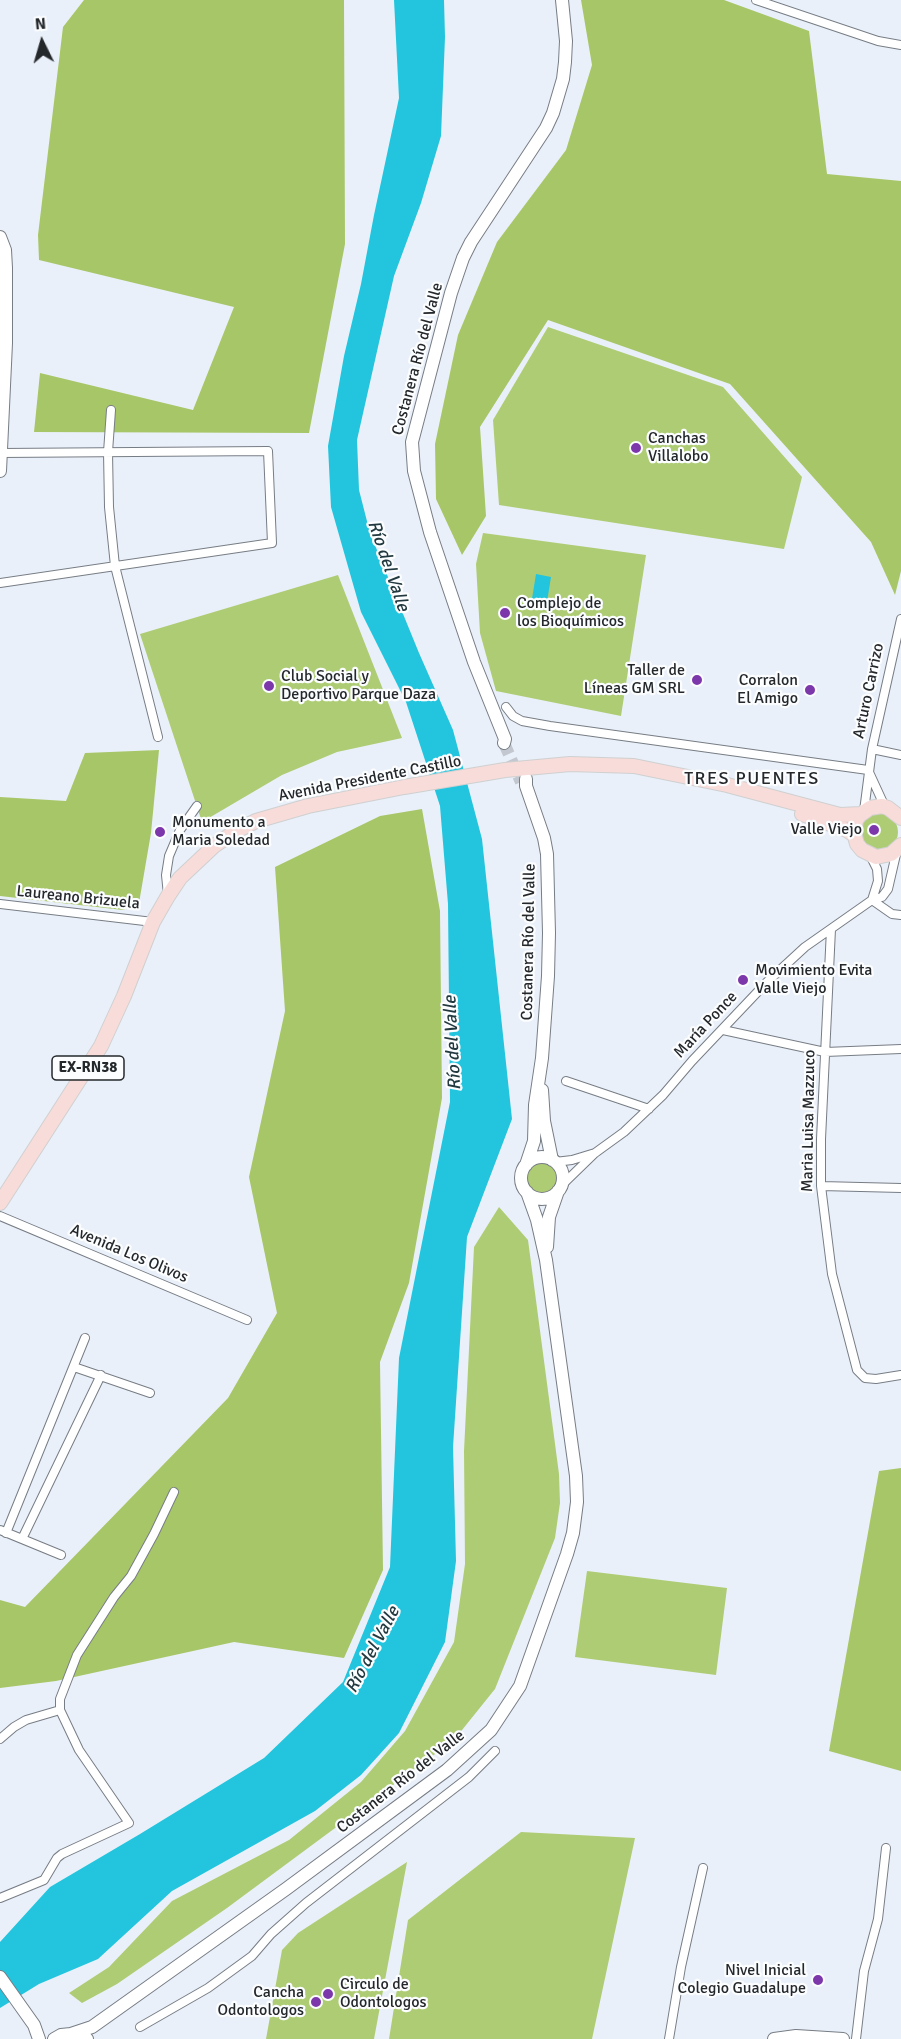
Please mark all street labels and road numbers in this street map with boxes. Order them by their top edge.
street label: Costanera Río del Valle [388,281,448,437]
street label: Arturo Carrizo [850,642,888,740]
street label: Avenida Presidente Castillo [277,752,463,806]
street label: Costanera Río del Valle [518,863,540,1021]
street label: Laureano Brizuela [15,882,141,914]
street label: María Ponce [670,988,742,1062]
street label: Maria Luisa Mazzuco [798,1050,820,1192]
road number: EX-RN38 [52,1056,124,1080]
street label: Avenida Los Olivos [67,1220,191,1288]
street label: Costanera Río del Valle [333,1726,469,1838]

